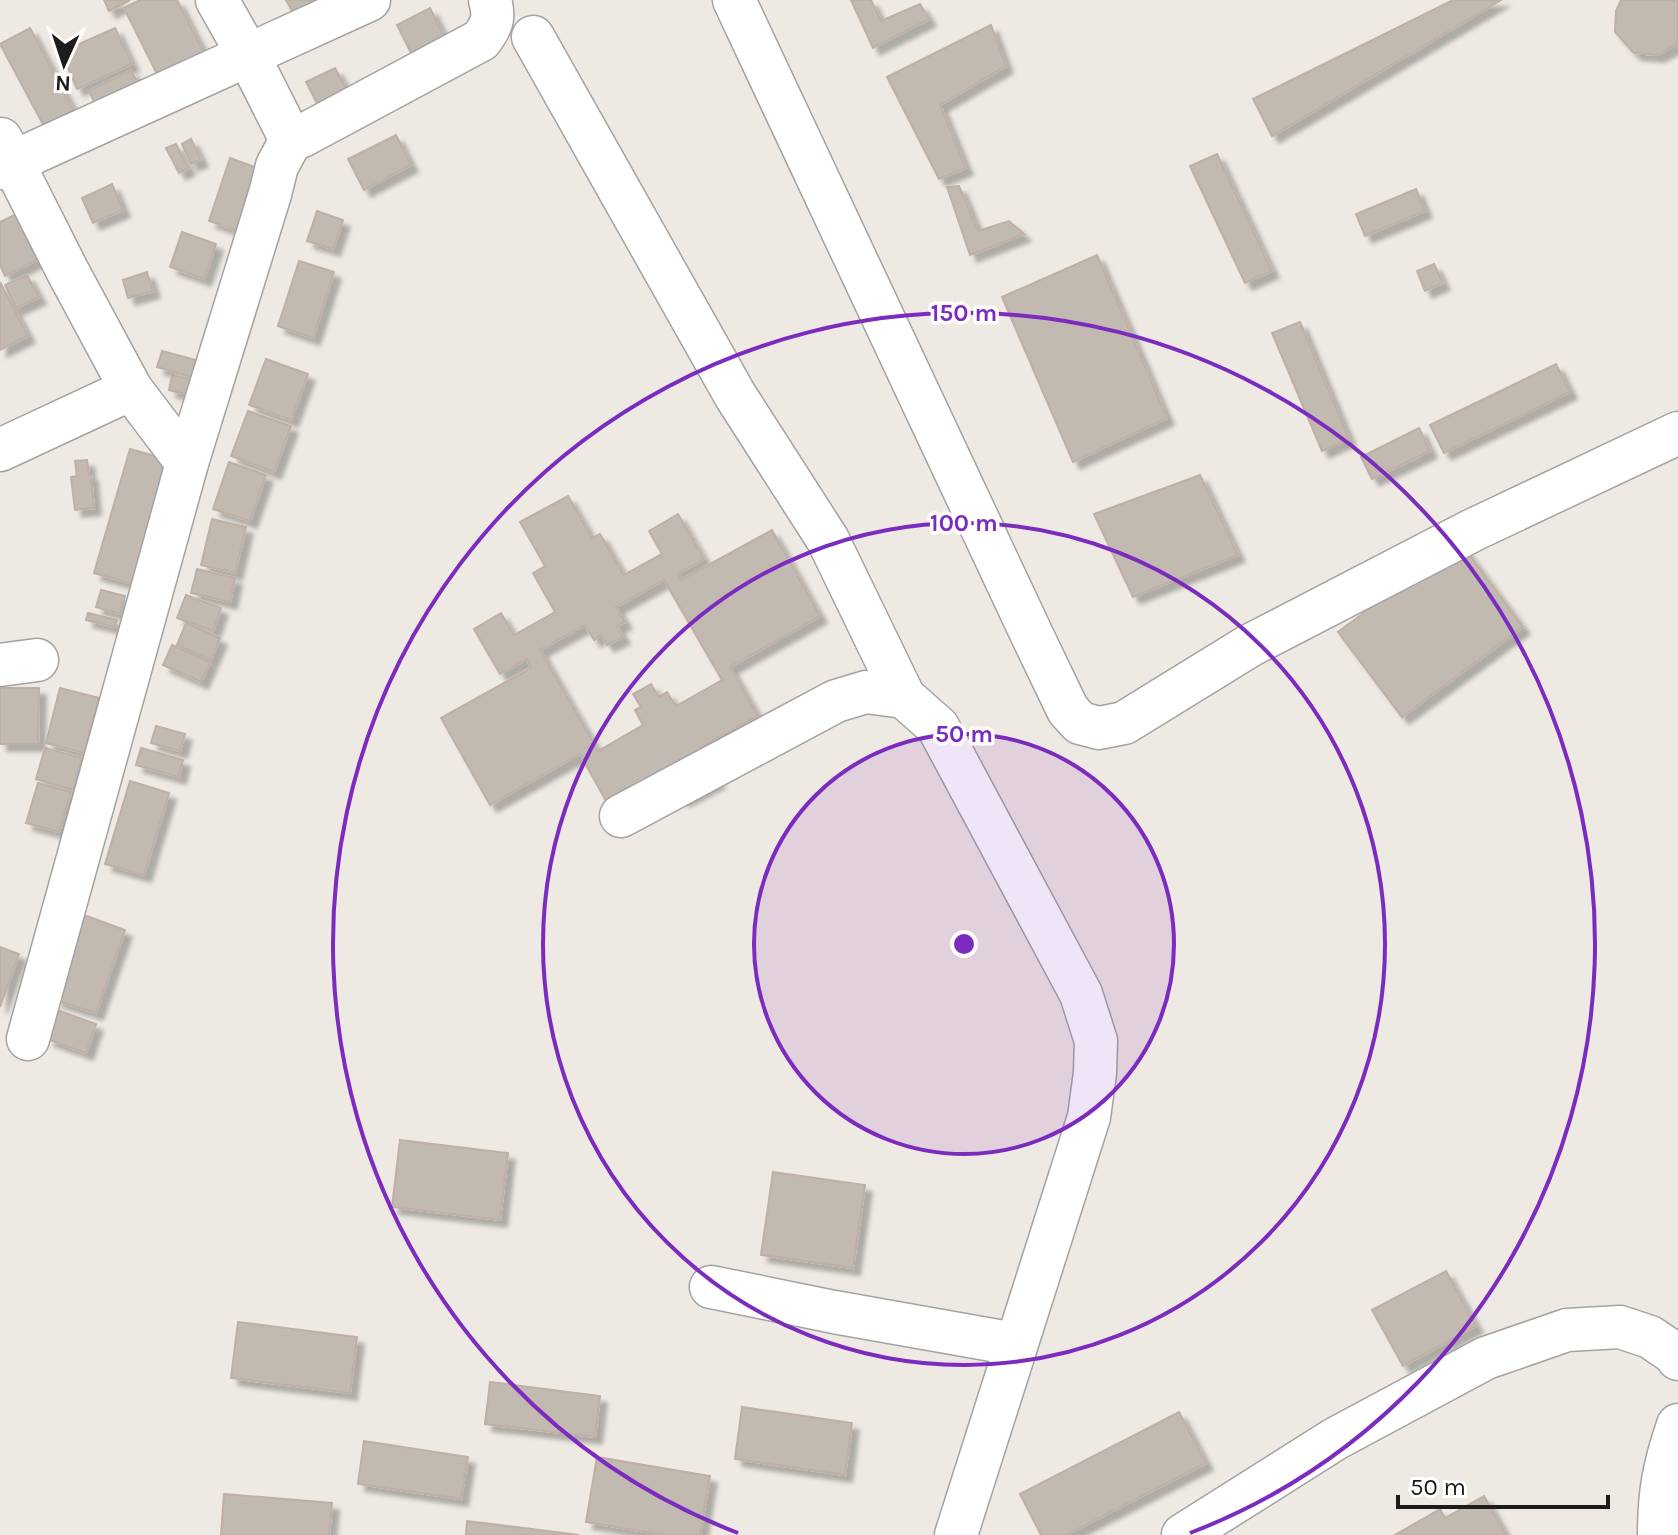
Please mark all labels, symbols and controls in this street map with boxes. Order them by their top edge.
north arrow [24,24,104,104]
text: N [54,70,72,96]
text: 150 m [931,299,997,327]
text: 100 m [930,509,998,537]
text: 50 m [935,720,993,748]
centre of rings [950,930,978,958]
scale bar [1398,1459,1608,1509]
text: 50 m [1410,1473,1466,1501]

